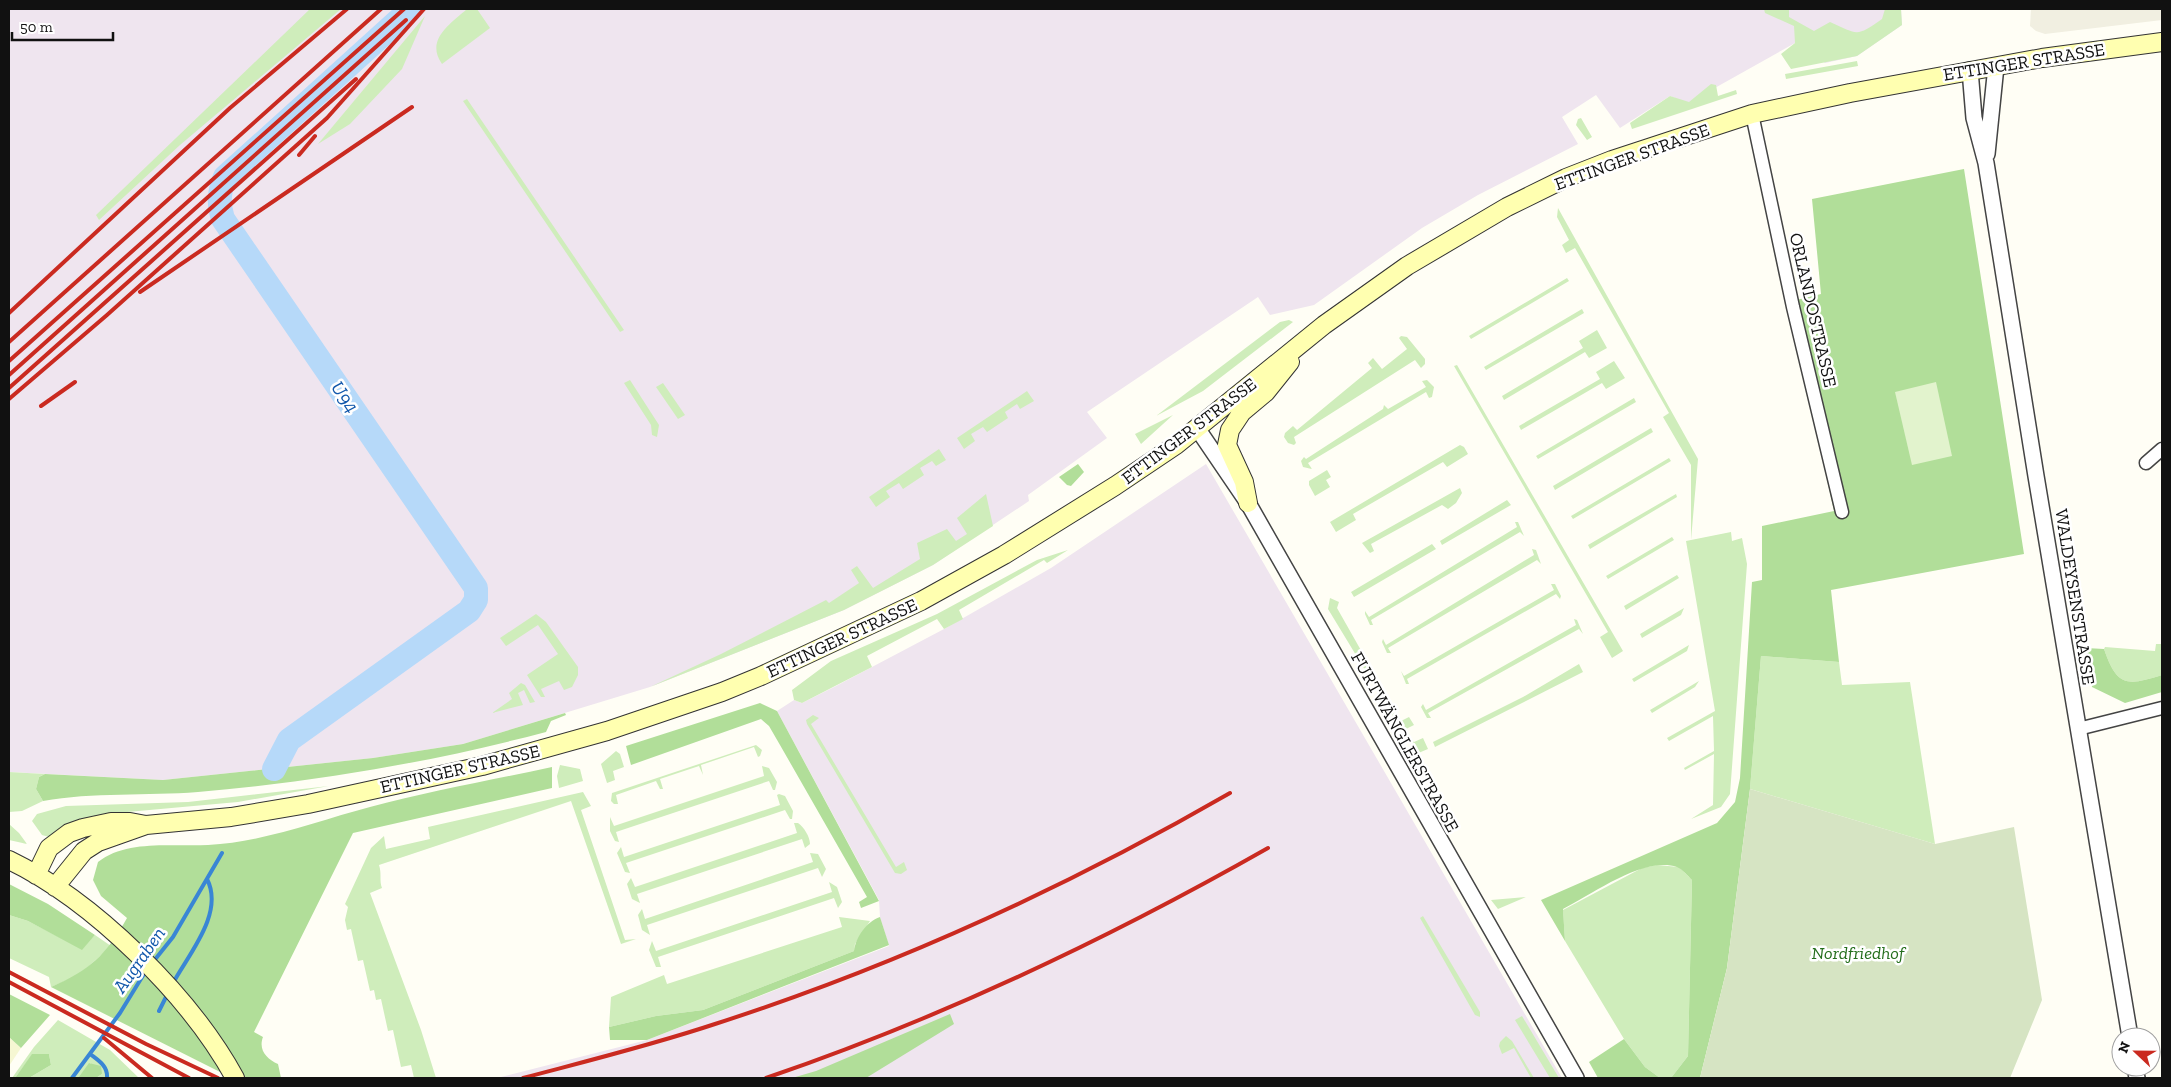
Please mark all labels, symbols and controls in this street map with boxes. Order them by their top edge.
scale bar [12,10,114,42]
text: 50 m [20,18,53,36]
street label: ETTINGER STRASSE [1942,38,2106,86]
street label: ETTINGER STRASSE [1552,119,1712,195]
street label: ORLANDOSTRASSE [1785,231,1841,389]
street label: ETTINGER STRASSE [1117,373,1261,489]
water label: U94 [326,377,364,417]
street label: WALDEYSENSTRASSE [2050,507,2100,687]
street label: ETTINGER STRASSE [763,594,921,682]
street label: FURTWÄNGLERSTRASSE [1346,648,1464,836]
street label: ETTINGER STRASSE [378,740,542,798]
water label: Augraben [107,923,170,998]
park label: Nordfriedhof [1812,942,1907,964]
north arrow [2111,1027,2161,1077]
text: N [2115,1039,2134,1055]

